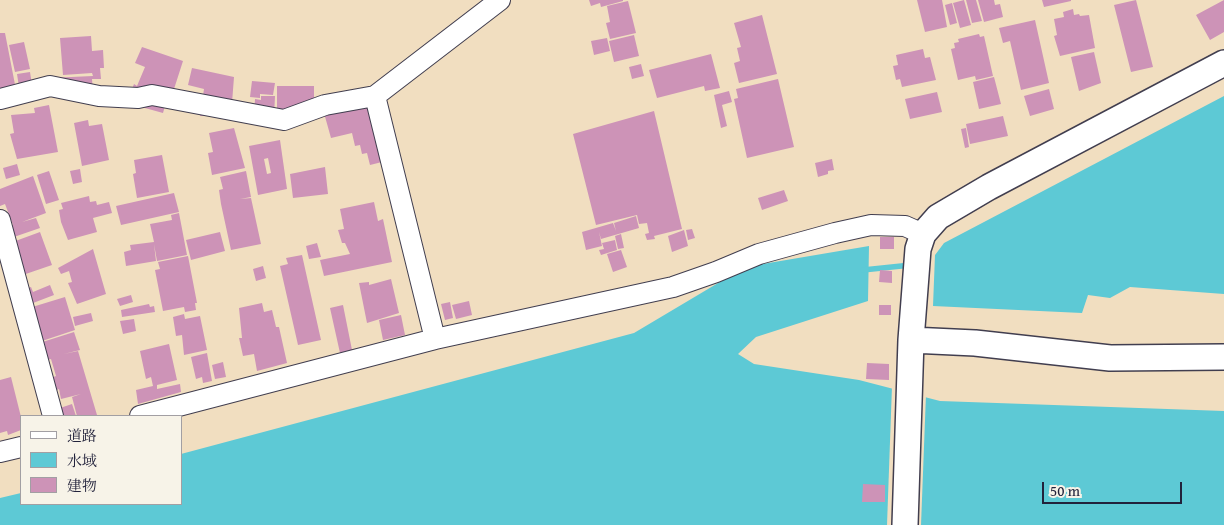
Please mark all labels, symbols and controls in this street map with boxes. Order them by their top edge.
legend [20,415,182,505]
text: 道路 [67,425,97,446]
text: 水域 [67,450,97,471]
scale bar [1044,472,1184,504]
text: 建物 [67,475,97,496]
text: 50 m [1050,480,1080,501]

